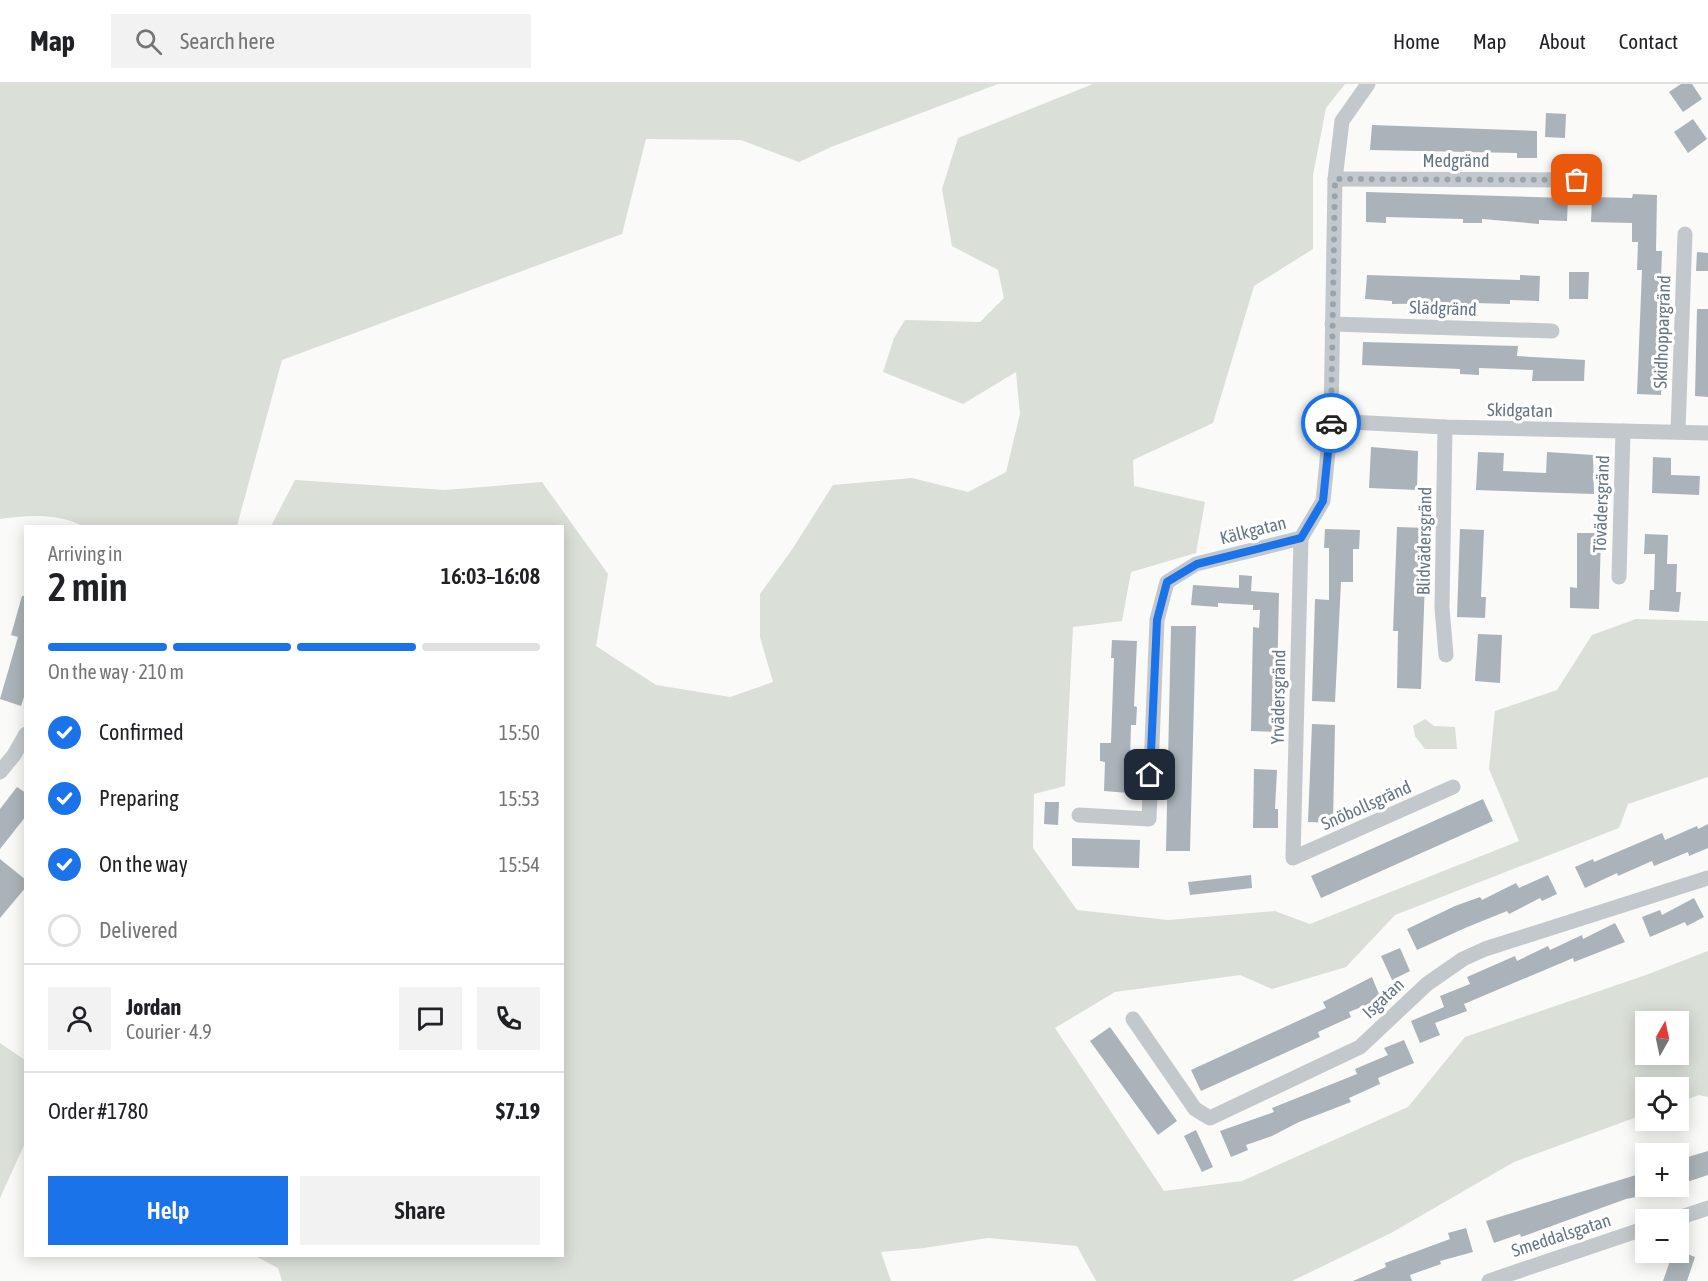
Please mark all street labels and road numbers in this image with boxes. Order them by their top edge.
street label: Medgränd [1423,150,1490,171]
street label: Skidhoppargränd [1650,275,1674,389]
street label: Slädgränd [1409,296,1477,320]
street label: Skidgatan [1487,399,1553,421]
street label: Tövädersgränd [1589,455,1613,553]
street label: Blidvädersgränd [1413,487,1435,595]
street label: Kälkgatan [1218,512,1288,548]
street label: Yrvädersgränd [1267,649,1289,745]
street label: Snöbollsgränd [1318,776,1414,834]
street label: Isgatan [1358,974,1408,1022]
street label: Smeddalsgatan [1509,1209,1613,1261]

